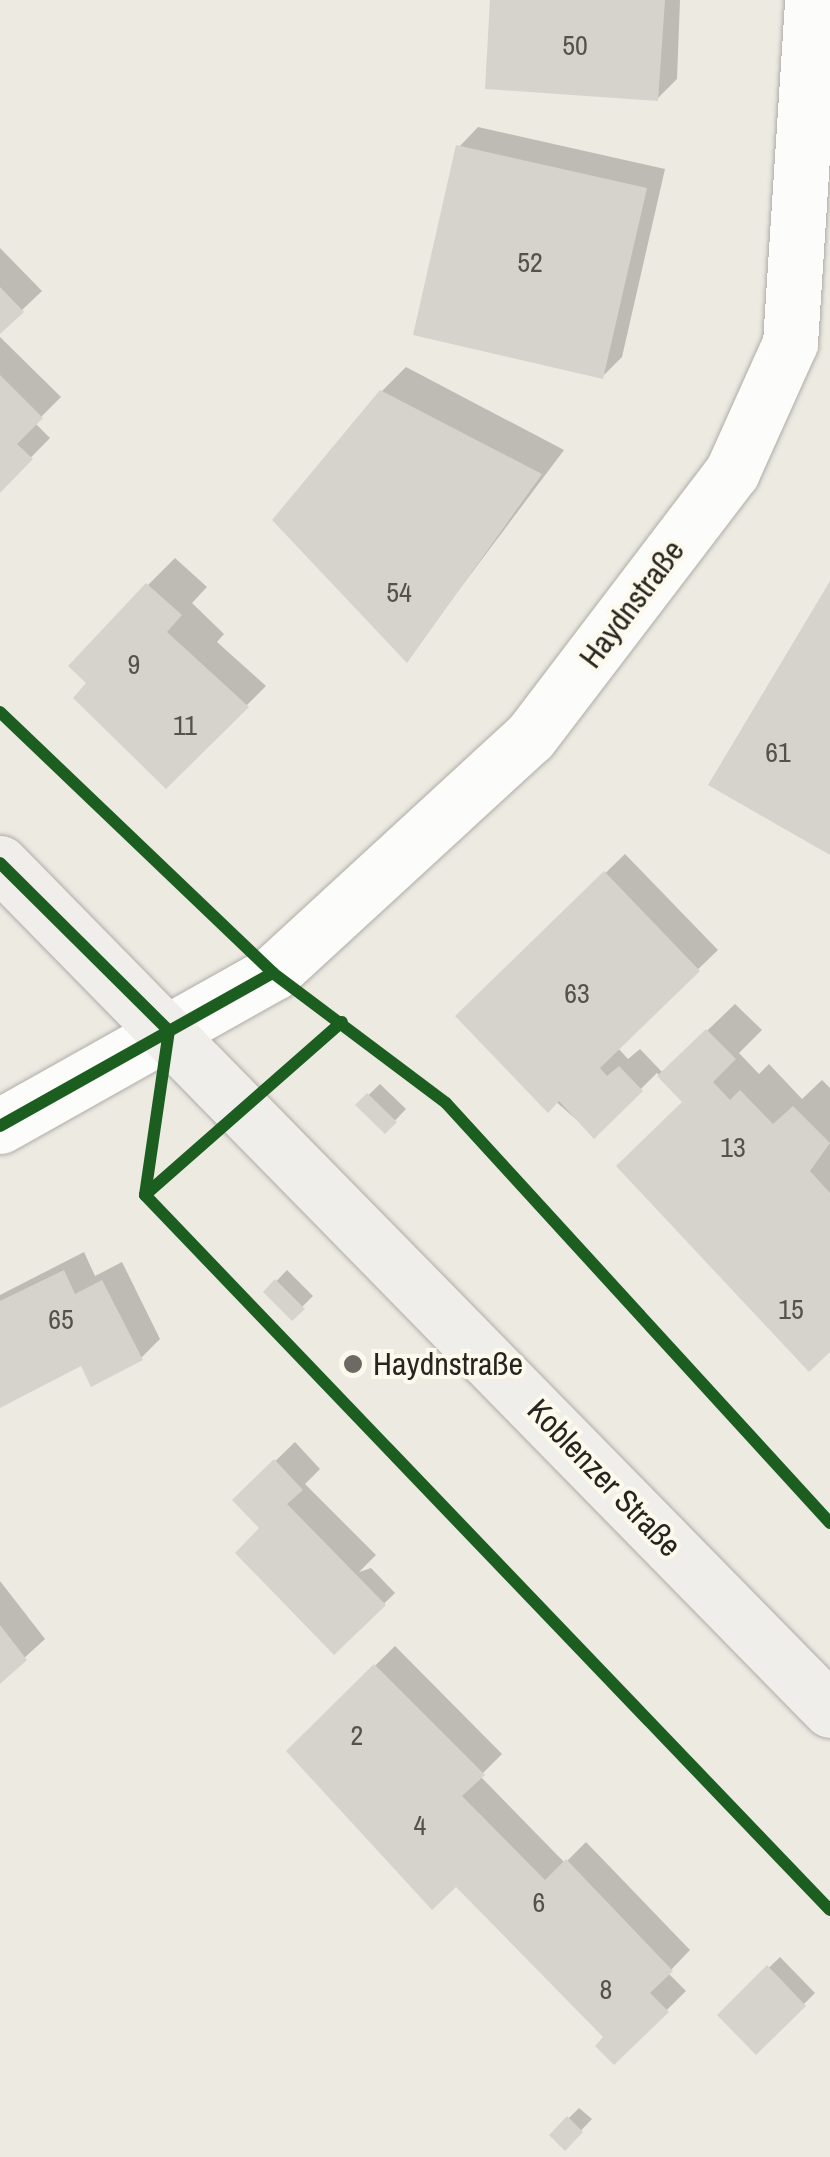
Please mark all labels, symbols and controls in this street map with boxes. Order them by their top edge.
house number: 50 [562,28,588,62]
house number: 52 [517,245,543,279]
street label: Haydnstraße [571,532,693,676]
house number: 54 [386,575,412,609]
house number: 9 [128,647,140,681]
house number: 11 [173,708,197,742]
house number: 61 [765,735,791,769]
house number: 63 [564,976,590,1010]
house number: 13 [720,1130,746,1164]
house number: 15 [778,1292,804,1326]
house number: 65 [48,1302,74,1336]
place label: Haydnstraße [373,1345,523,1383]
marker: Haydnstraße [342,1353,364,1375]
street label: Koblenzer Straße [519,1391,689,1565]
house number: 2 [351,1718,363,1752]
house number: 4 [414,1808,426,1842]
house number: 6 [533,1885,545,1919]
house number: 8 [600,1972,612,2006]

